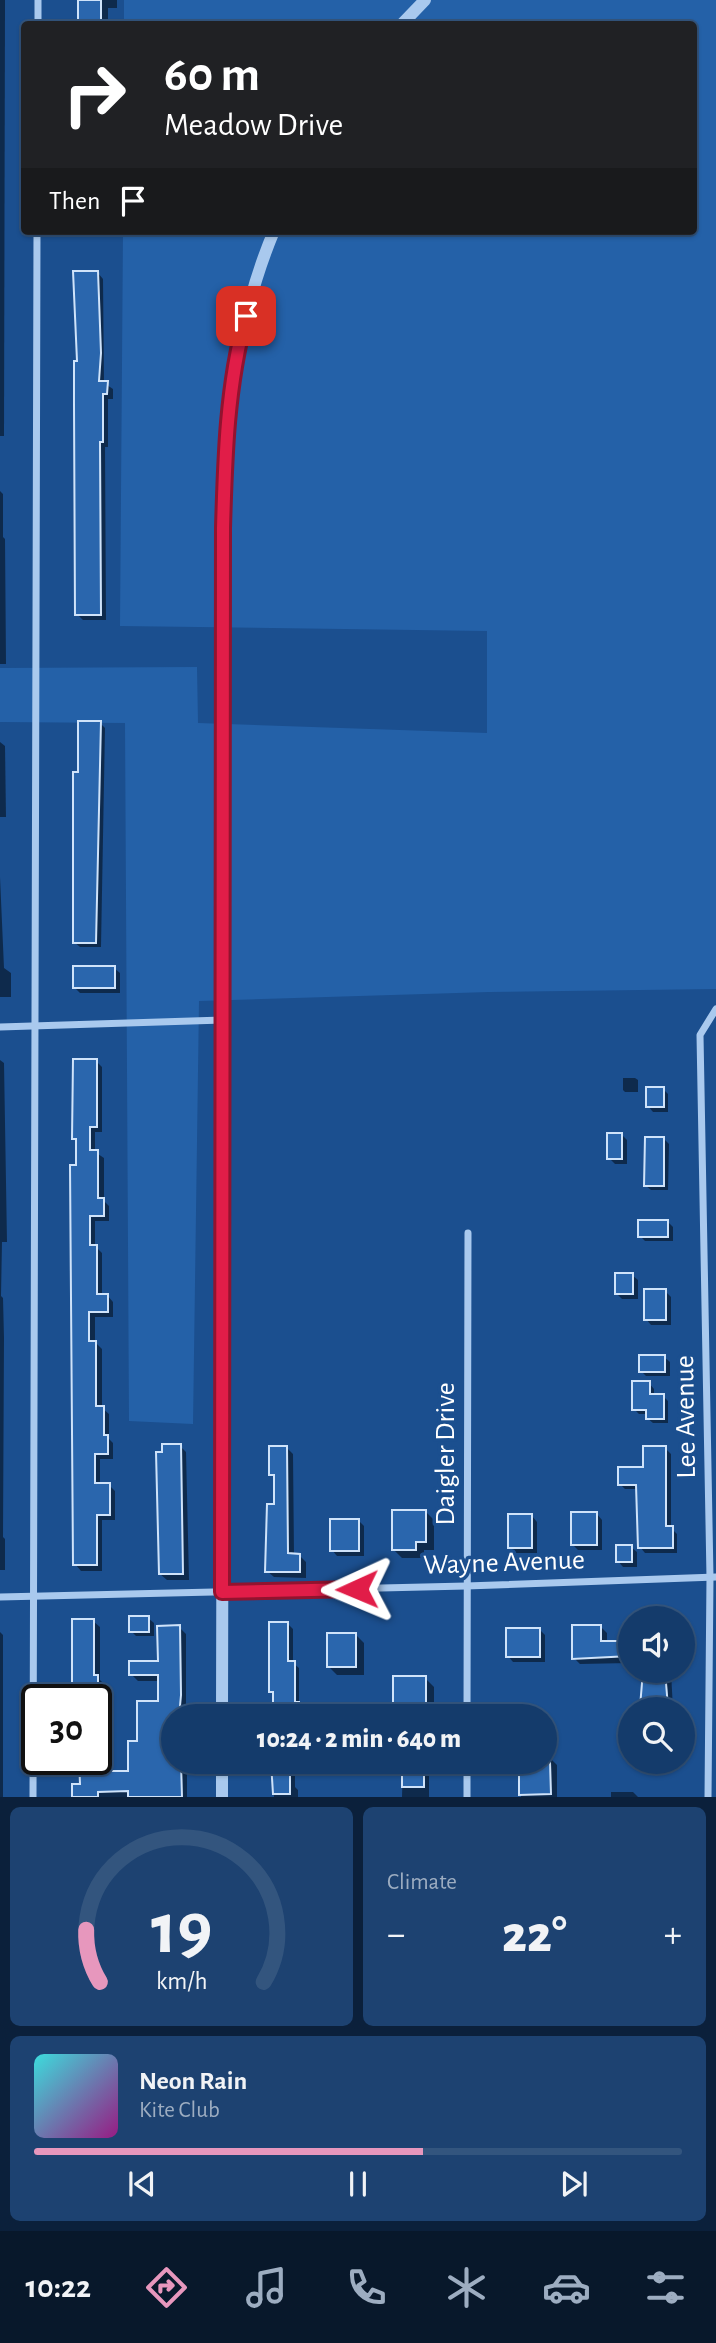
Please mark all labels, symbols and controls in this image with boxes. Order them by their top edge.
icon: right [49,49,140,140]
text: 60 m [164,51,260,100]
text: Meadow Drive [164,109,343,141]
icon: arrive [114,182,152,220]
text: Then [49,188,100,214]
pin [216,286,276,346]
icon: arrive [227,297,265,335]
street label: Lee Avenue [671,1355,701,1479]
street label: Daigler Drive [432,1382,460,1526]
street label: Wayne Avenue [423,1546,585,1580]
position arrow [320,1552,394,1626]
map controls [618,1606,695,1774]
button: sound [618,1606,695,1683]
speed limit sign: 30 [21,1684,112,1775]
button: search [618,1697,695,1774]
text: 10:24 · 2 min · 640 m [257,1726,461,1752]
text: Climate [387,1871,457,1894]
text: 19 [151,1895,212,1968]
text: 22° [502,1909,567,1961]
text: − [387,1916,405,1954]
text: + [664,1916,682,1954]
text: km/h [156,1969,207,1994]
text: Neon Rain [139,2068,247,2094]
text: Kite Club [139,2099,220,2122]
icon: previous [123,2165,161,2203]
icon: pause [339,2165,377,2203]
icon: next [555,2165,593,2203]
icon: directions [142,2263,191,2312]
icon: music [242,2263,291,2312]
icon: phone [342,2263,391,2312]
icon: climate [442,2263,491,2312]
icon: car [542,2263,591,2312]
icon: filters [641,2263,690,2312]
text: 10:22 [25,2271,91,2303]

